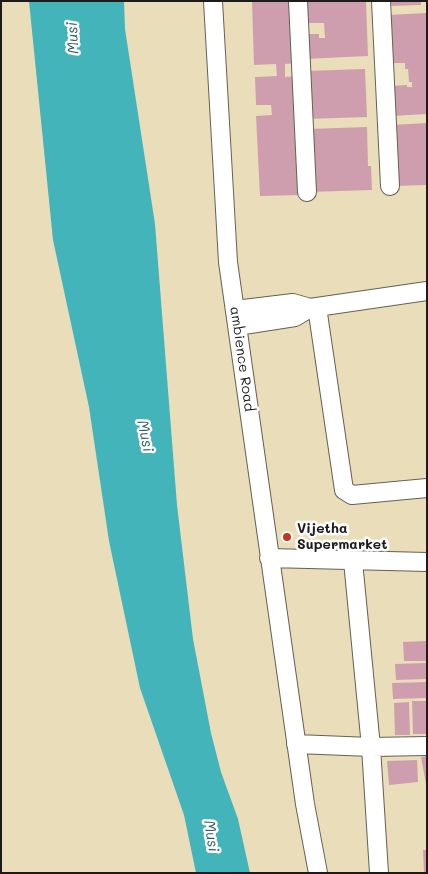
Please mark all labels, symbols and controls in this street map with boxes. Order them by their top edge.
water label: Musi [63,22,83,54]
street label: ambience Road [226,305,258,413]
water label: Musi [133,418,157,454]
place label: Vijetha Supermarket [297,521,387,554]
marker: Vijetha Supermarket [281,531,293,543]
water label: Musi [200,819,222,853]

